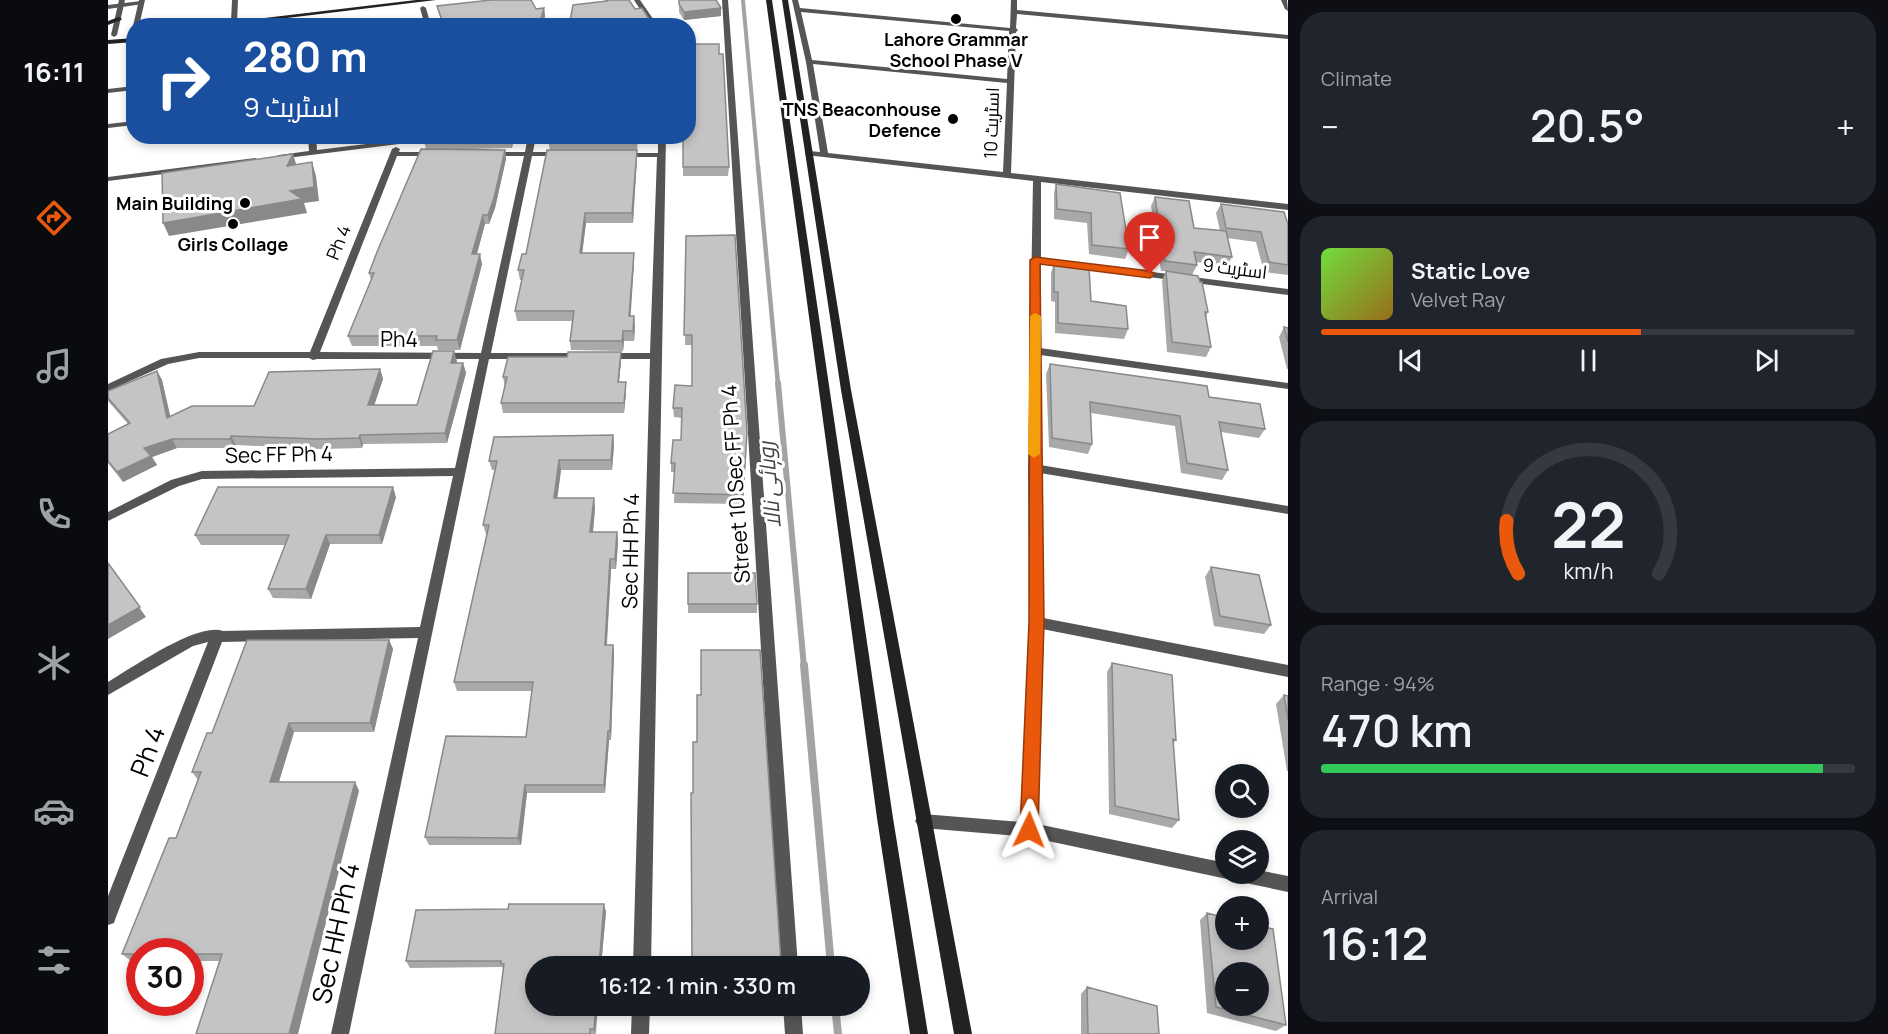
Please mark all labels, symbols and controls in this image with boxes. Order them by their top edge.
marker: Lahore Grammar School Phase V [949,12,963,26]
text: 280 m [243,27,368,85]
place label: Lahore Grammar School Phase V [884,27,1028,72]
icon: right [144,42,222,120]
text: 16:11 [23,53,85,90]
text: Climate [1321,65,1392,92]
street label: اسٹریٹ 10 [978,87,1004,159]
text: اسٹریٹ 9 [243,88,340,125]
text: 20.5° [1530,94,1645,156]
place label: TNS Beaconhouse Defence [783,97,941,142]
text: − [1321,104,1339,149]
text: + [1836,104,1855,149]
marker: TNS Beaconhouse Defence [946,112,960,126]
place label: Main Building [116,191,233,215]
marker: Main Building [238,196,252,210]
icon: directions [33,197,75,239]
pin [1124,212,1175,274]
marker: Girls Collage [226,217,240,231]
street label: Ph 4 [320,221,356,263]
icon: arrive [1133,221,1166,254]
place label: Girls Collage [178,232,288,256]
street label: اسٹریٹ 9 [1201,252,1269,284]
text: Static Love [1411,256,1530,286]
text: Velvet Ray [1411,286,1505,313]
street label: Ph4 [380,325,418,353]
icon: previous [1394,344,1427,377]
icon: pause [1572,344,1605,377]
icon: next [1750,344,1783,377]
icon: music [33,345,75,387]
street label: Street 10 Sec FF Ph 4 [714,384,756,584]
street label: Sec FF Ph 4 [225,439,333,469]
water label: روہائی نالا [750,439,788,529]
text: 22 [1551,481,1625,567]
icon: phone [33,493,75,535]
street label: Sec HH Ph 4 [615,493,645,609]
text: km/h [1563,556,1613,585]
icon: climate [33,642,75,684]
text: Range · 94% [1321,670,1435,697]
text: 470 km [1321,699,1473,761]
street label: Ph 4 [121,720,173,782]
map controls [1215,764,1269,1016]
button: search [1215,764,1269,818]
icon: car [33,790,75,832]
position arrow [997,798,1061,862]
button: layers [1215,830,1269,884]
street label: Sec HH Ph 4 [302,859,368,1007]
text: Arrival [1321,883,1378,910]
button: + [1215,896,1269,950]
text: 16:12 [1321,912,1428,974]
speed limit sign: 30 [126,938,204,1016]
icon: filters [33,939,75,981]
button: − [1215,962,1269,1016]
text: 16:12 · 1 min · 330 m [599,971,796,1001]

